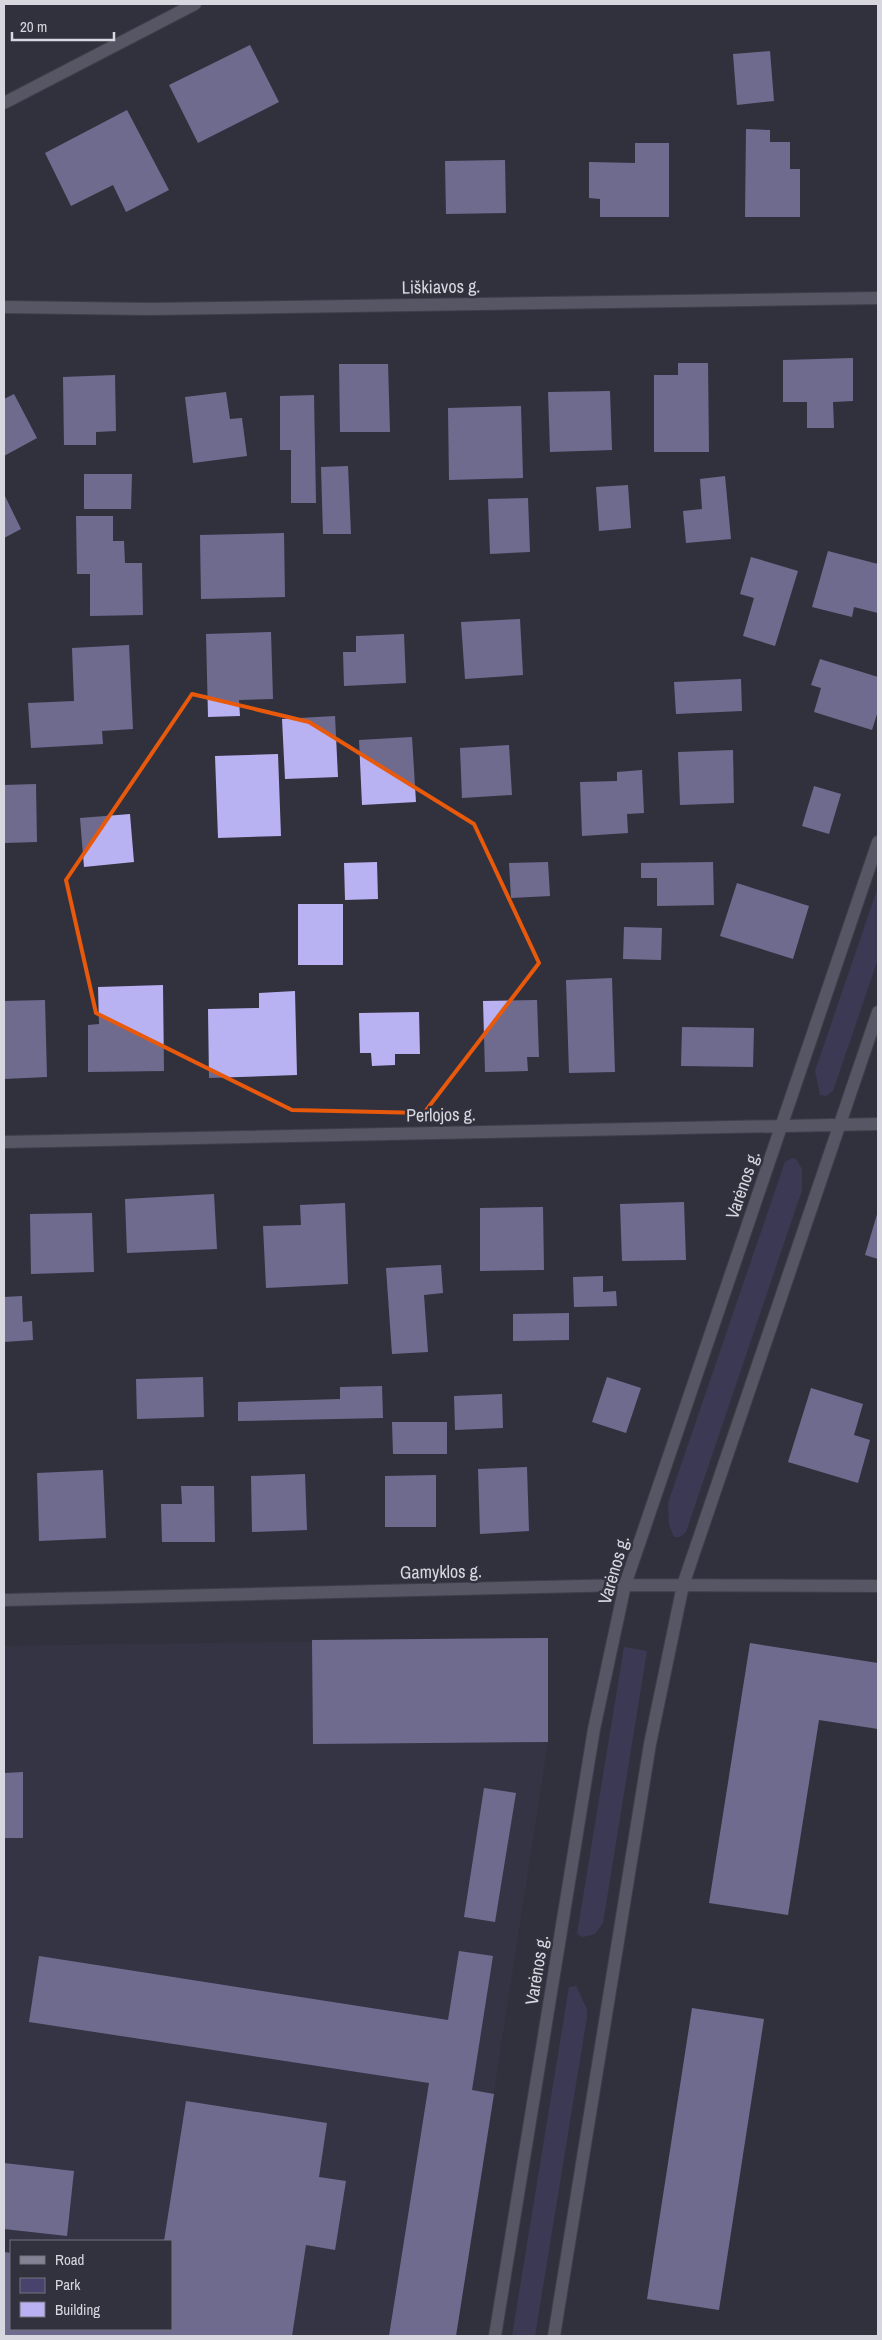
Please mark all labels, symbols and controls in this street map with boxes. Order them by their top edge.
scale bar [12,10,115,42]
text: 20 m [20,16,47,37]
street label: Liškiavos g. [401,273,481,300]
street label: Perlojos g. [406,1101,476,1128]
street label: Varėnos g. [719,1148,766,1222]
street label: Varėnos g. [592,1533,635,1607]
street label: Gamyklos g. [400,1558,482,1585]
street label: Varėnos g. [519,1933,554,2007]
legend [10,2240,172,2330]
text: Road [55,2249,84,2270]
text: Park [55,2274,81,2295]
text: Building [55,2299,100,2320]

